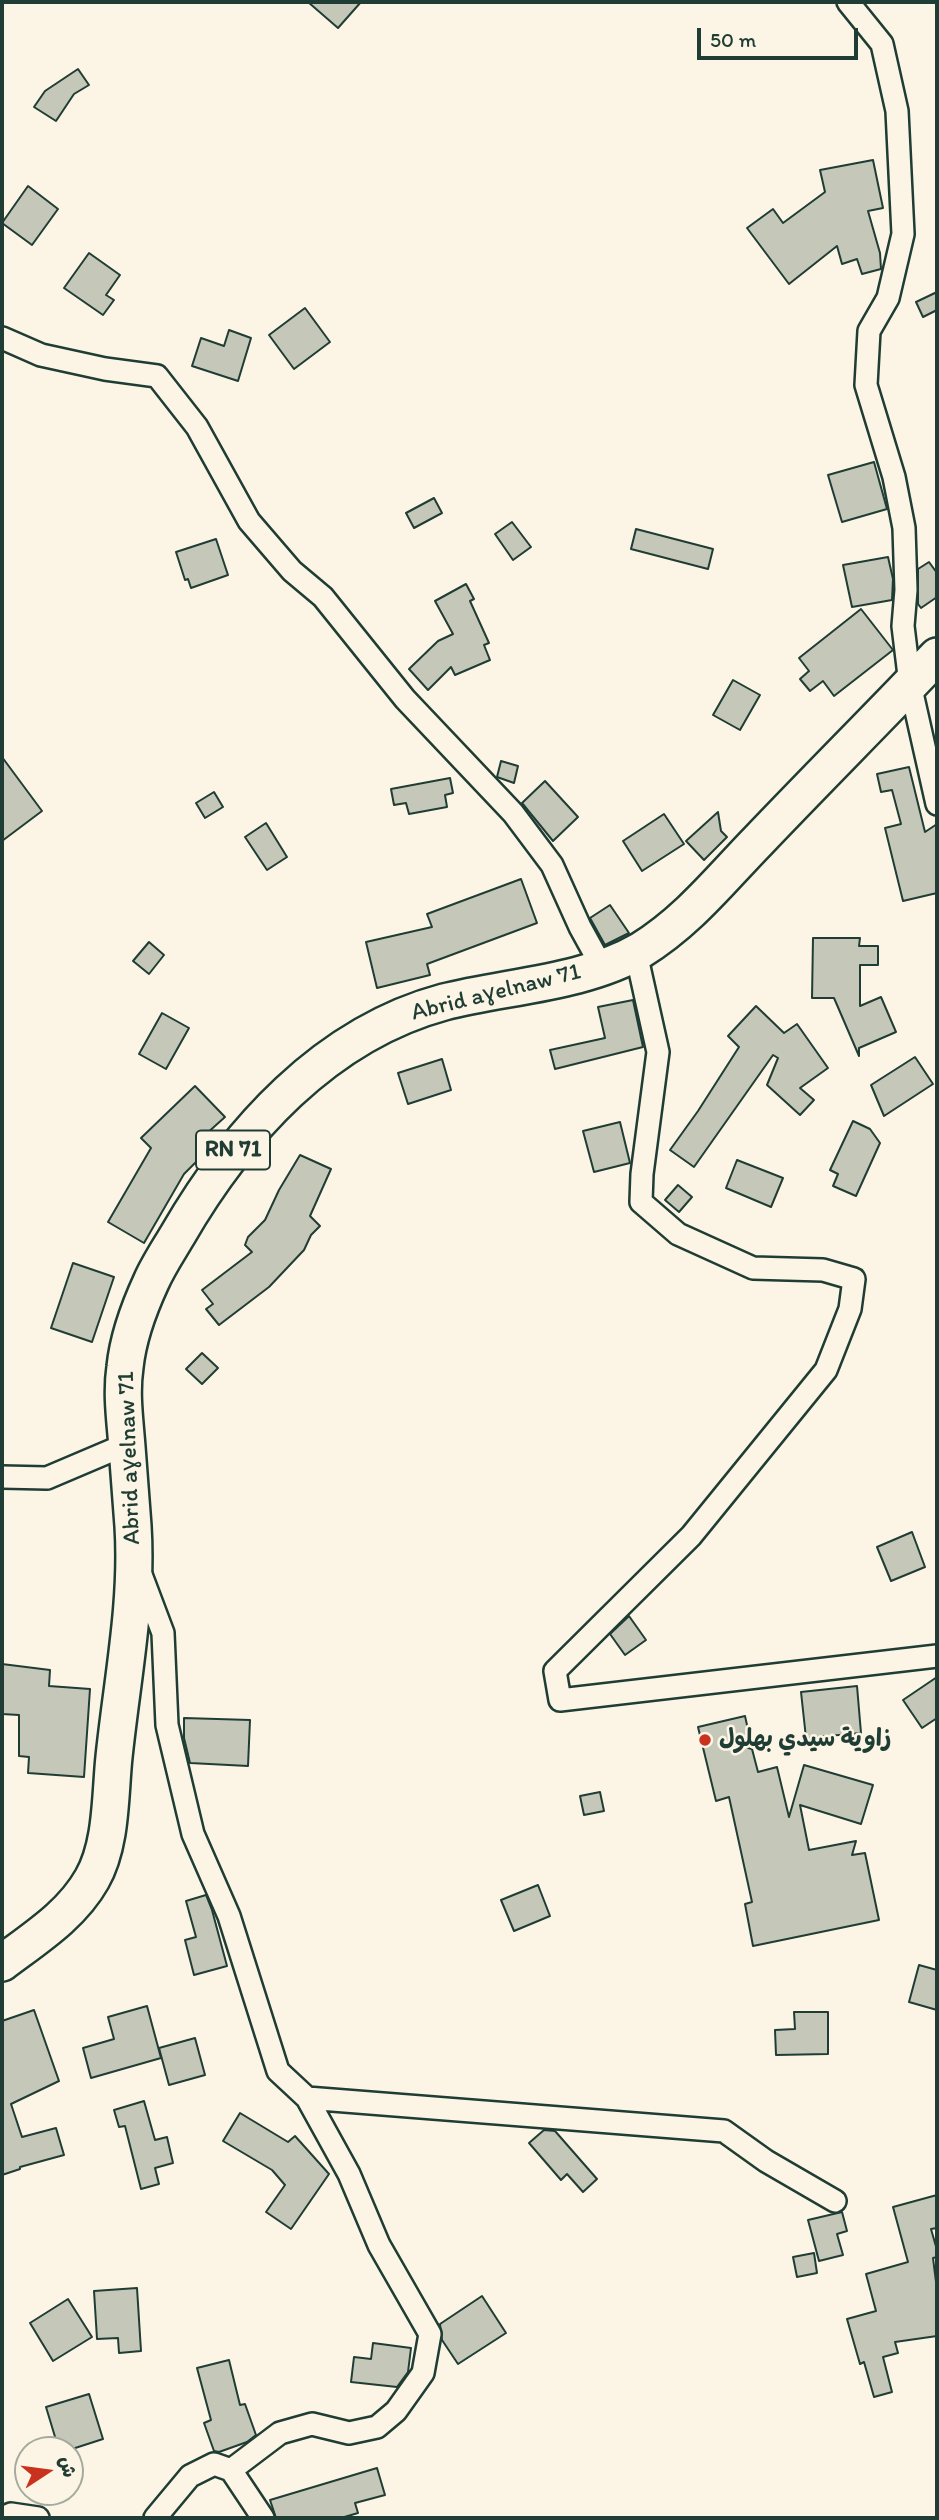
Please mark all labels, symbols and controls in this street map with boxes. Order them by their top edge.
scale bar [701,14,862,58]
text: 50 m [710,27,756,52]
street label: Abrid aɣelnaw 71 [408,958,584,1028]
road number: RN 71 [196,1130,270,1170]
street label: Abrid aɣelnaw 71 [113,1371,147,1545]
place label: زاوية سيدي بهلول [719,1726,891,1754]
marker: زاوية سيدي بهلول [697,1732,713,1748]
north arrow [14,2436,84,2506]
text: ش [54,2454,82,2479]

